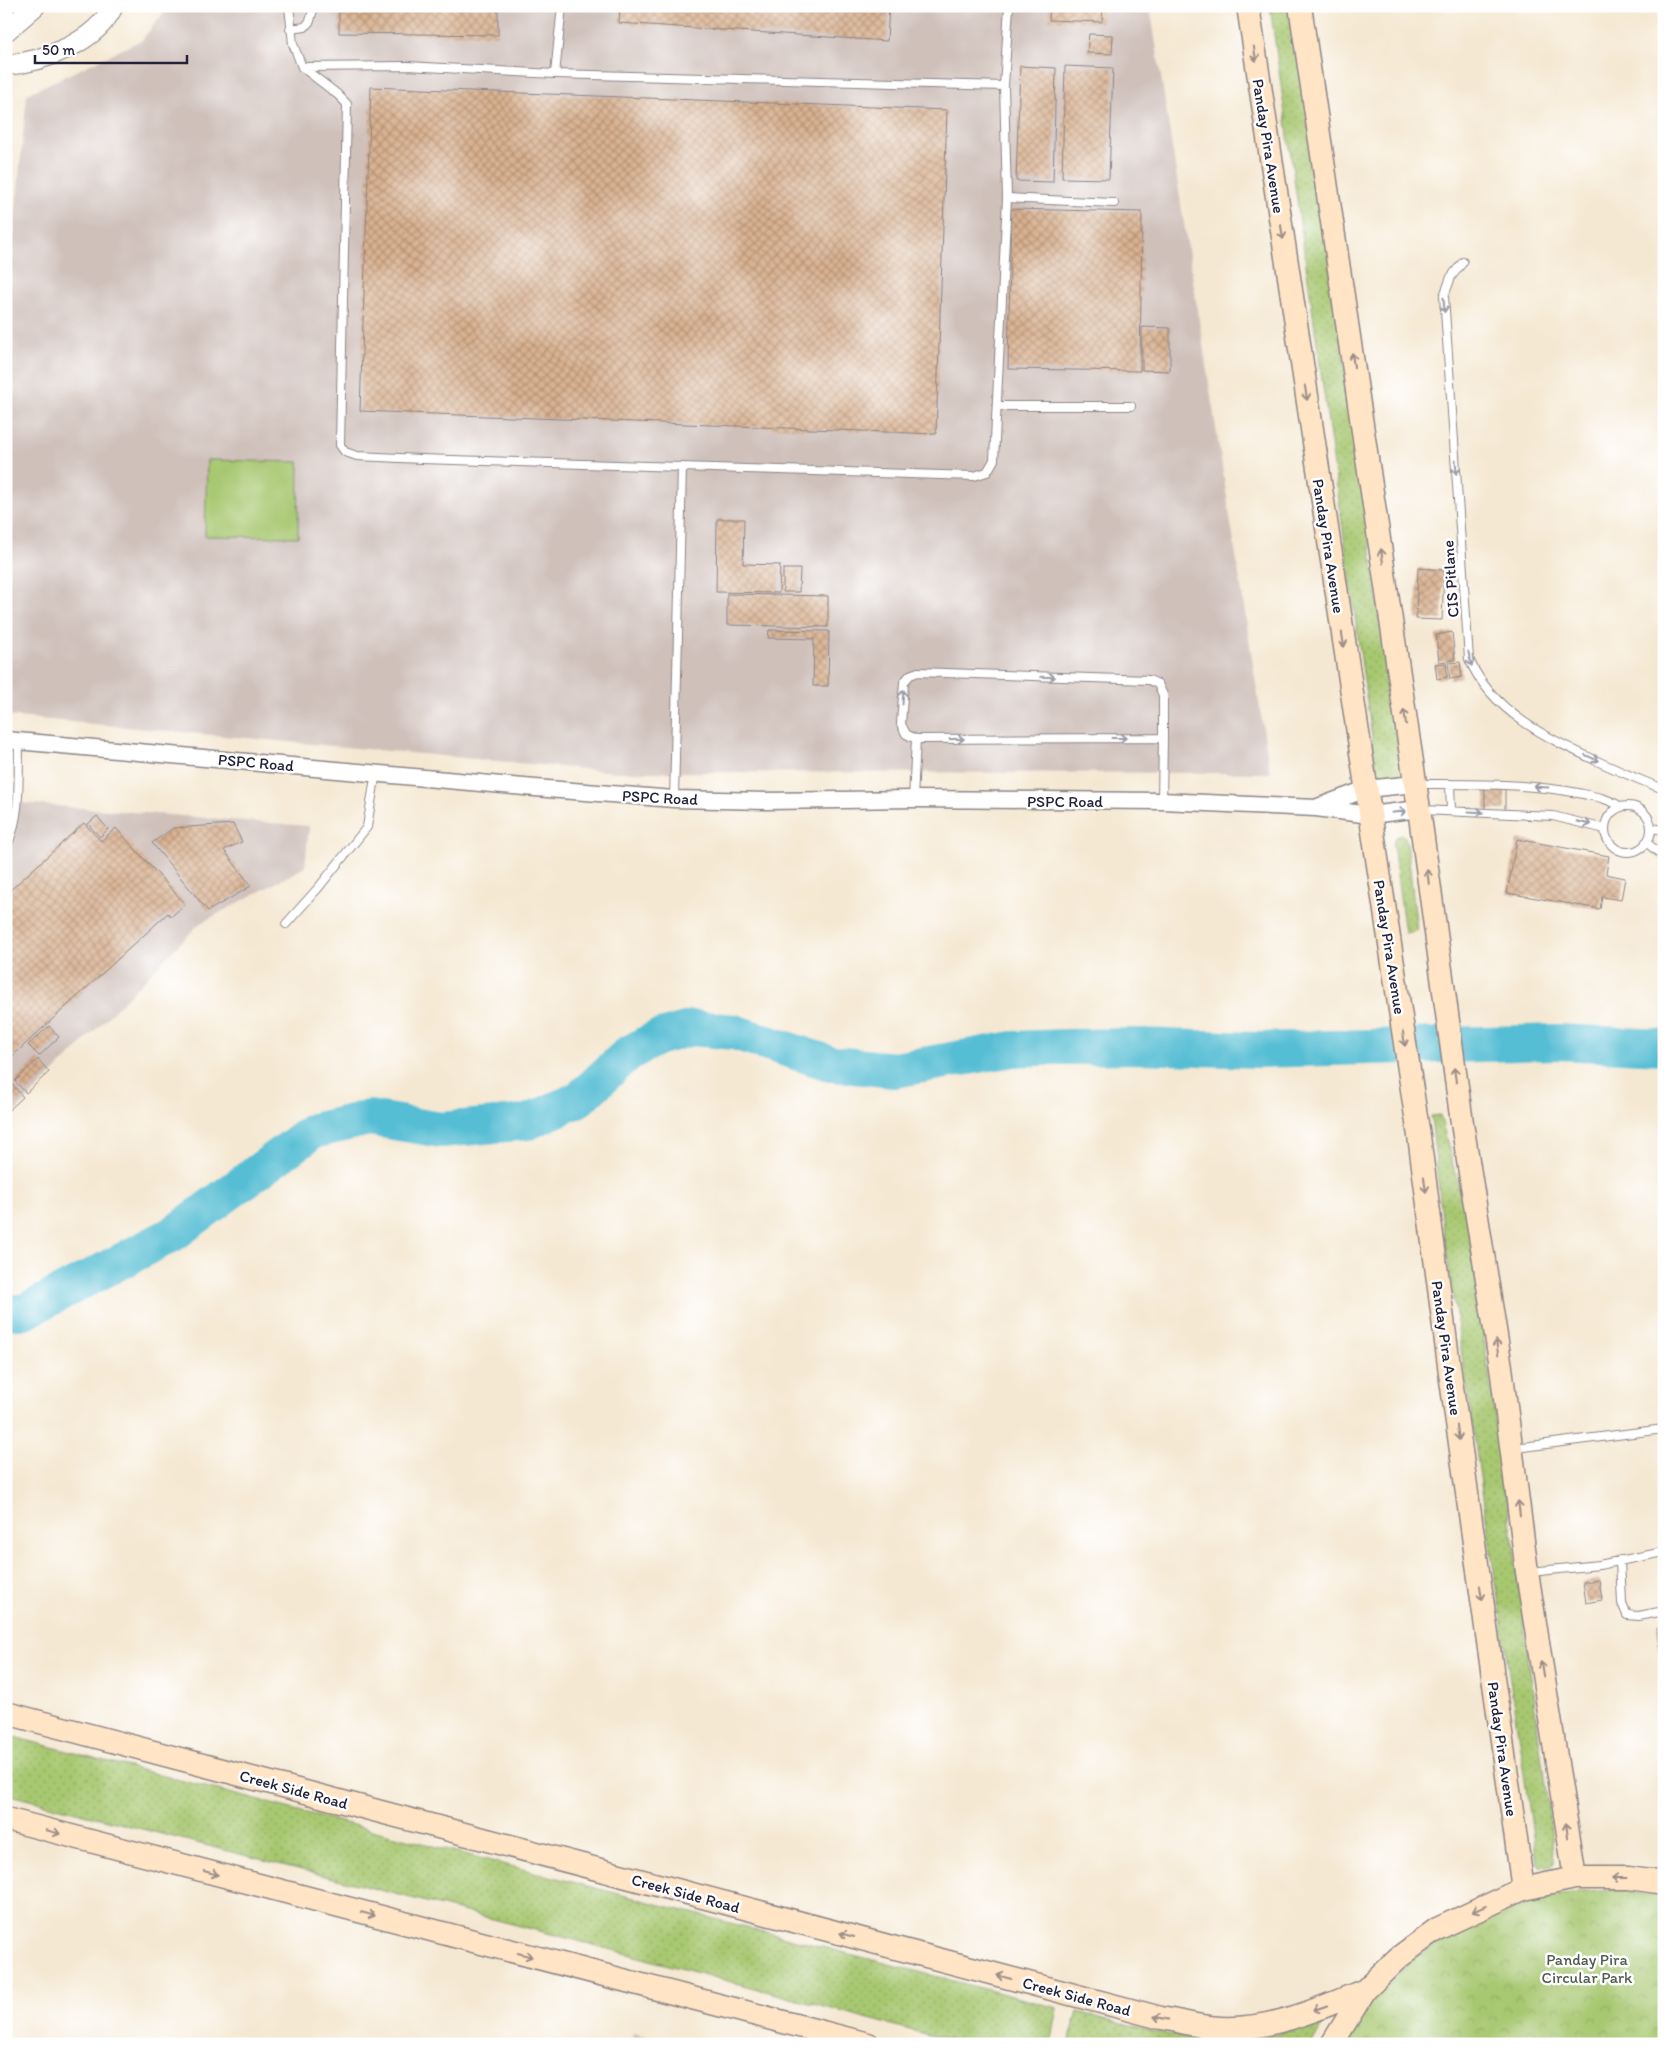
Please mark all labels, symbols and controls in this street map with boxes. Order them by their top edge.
scale bar [35,32,188,64]
text: 50 m [42,41,75,59]
one-way arrow [1251,46,1261,62]
street label: Panday Pira Avenue [1248,77,1289,215]
one-way arrow [1277,224,1287,240]
one-way arrow [1440,297,1449,313]
one-way arrow [1347,353,1357,369]
one-way arrow [1302,385,1312,401]
one-way arrow [1451,459,1460,475]
street label: Panday Pira Avenue [1308,477,1349,615]
street label: CIS Pitlane [1438,539,1463,618]
one-way arrow [1376,548,1386,564]
one-way arrow [1339,632,1349,648]
one-way arrow [1466,650,1475,666]
one-way arrow [1040,672,1056,681]
one-way arrow [899,690,908,706]
one-way arrow [1400,709,1410,725]
one-way arrow [1110,733,1127,743]
one-way arrow [948,734,964,744]
street label: PSPC Road [217,750,295,775]
one-way arrow [1584,754,1599,764]
one-way arrow [1533,783,1549,792]
street label: PSPC Road [621,786,699,809]
street label: PSPC Road [1027,792,1103,811]
one-way arrow [1390,807,1406,817]
one-way arrow [1468,808,1484,817]
one-way arrow [1576,819,1592,828]
one-way arrow [1423,870,1433,886]
street label: Panday Pira Avenue [1369,878,1410,1016]
one-way arrow [1400,1030,1410,1046]
one-way arrow [1450,1067,1460,1083]
one-way arrow [1420,1176,1430,1192]
street label: Panday Pira Avenue [1428,1279,1465,1417]
one-way arrow [1492,1340,1502,1356]
one-way arrow [1454,1424,1464,1440]
one-way arrow [1514,1501,1524,1517]
one-way arrow [1476,1585,1486,1601]
one-way arrow [1537,1661,1547,1677]
street label: Panday Pira Avenue [1484,1680,1521,1818]
street label: Creek Side Road [238,1766,350,1813]
one-way arrow [1562,1822,1572,1838]
one-way arrow [45,1828,61,1837]
one-way arrow [202,1868,218,1878]
street label: Creek Side Road [630,1870,742,1917]
one-way arrow [1612,1873,1628,1883]
one-way arrow [1472,1905,1487,1915]
one-way arrow [359,1909,375,1919]
one-way arrow [839,1930,855,1939]
one-way arrow [517,1950,533,1960]
park label: Panday Pira Circular Park [1542,1950,1633,1987]
one-way arrow [996,1971,1012,1981]
street label: Creek Side Road [1021,1973,1133,2020]
one-way arrow [1312,2004,1328,2013]
one-way arrow [1153,2013,1169,2022]

